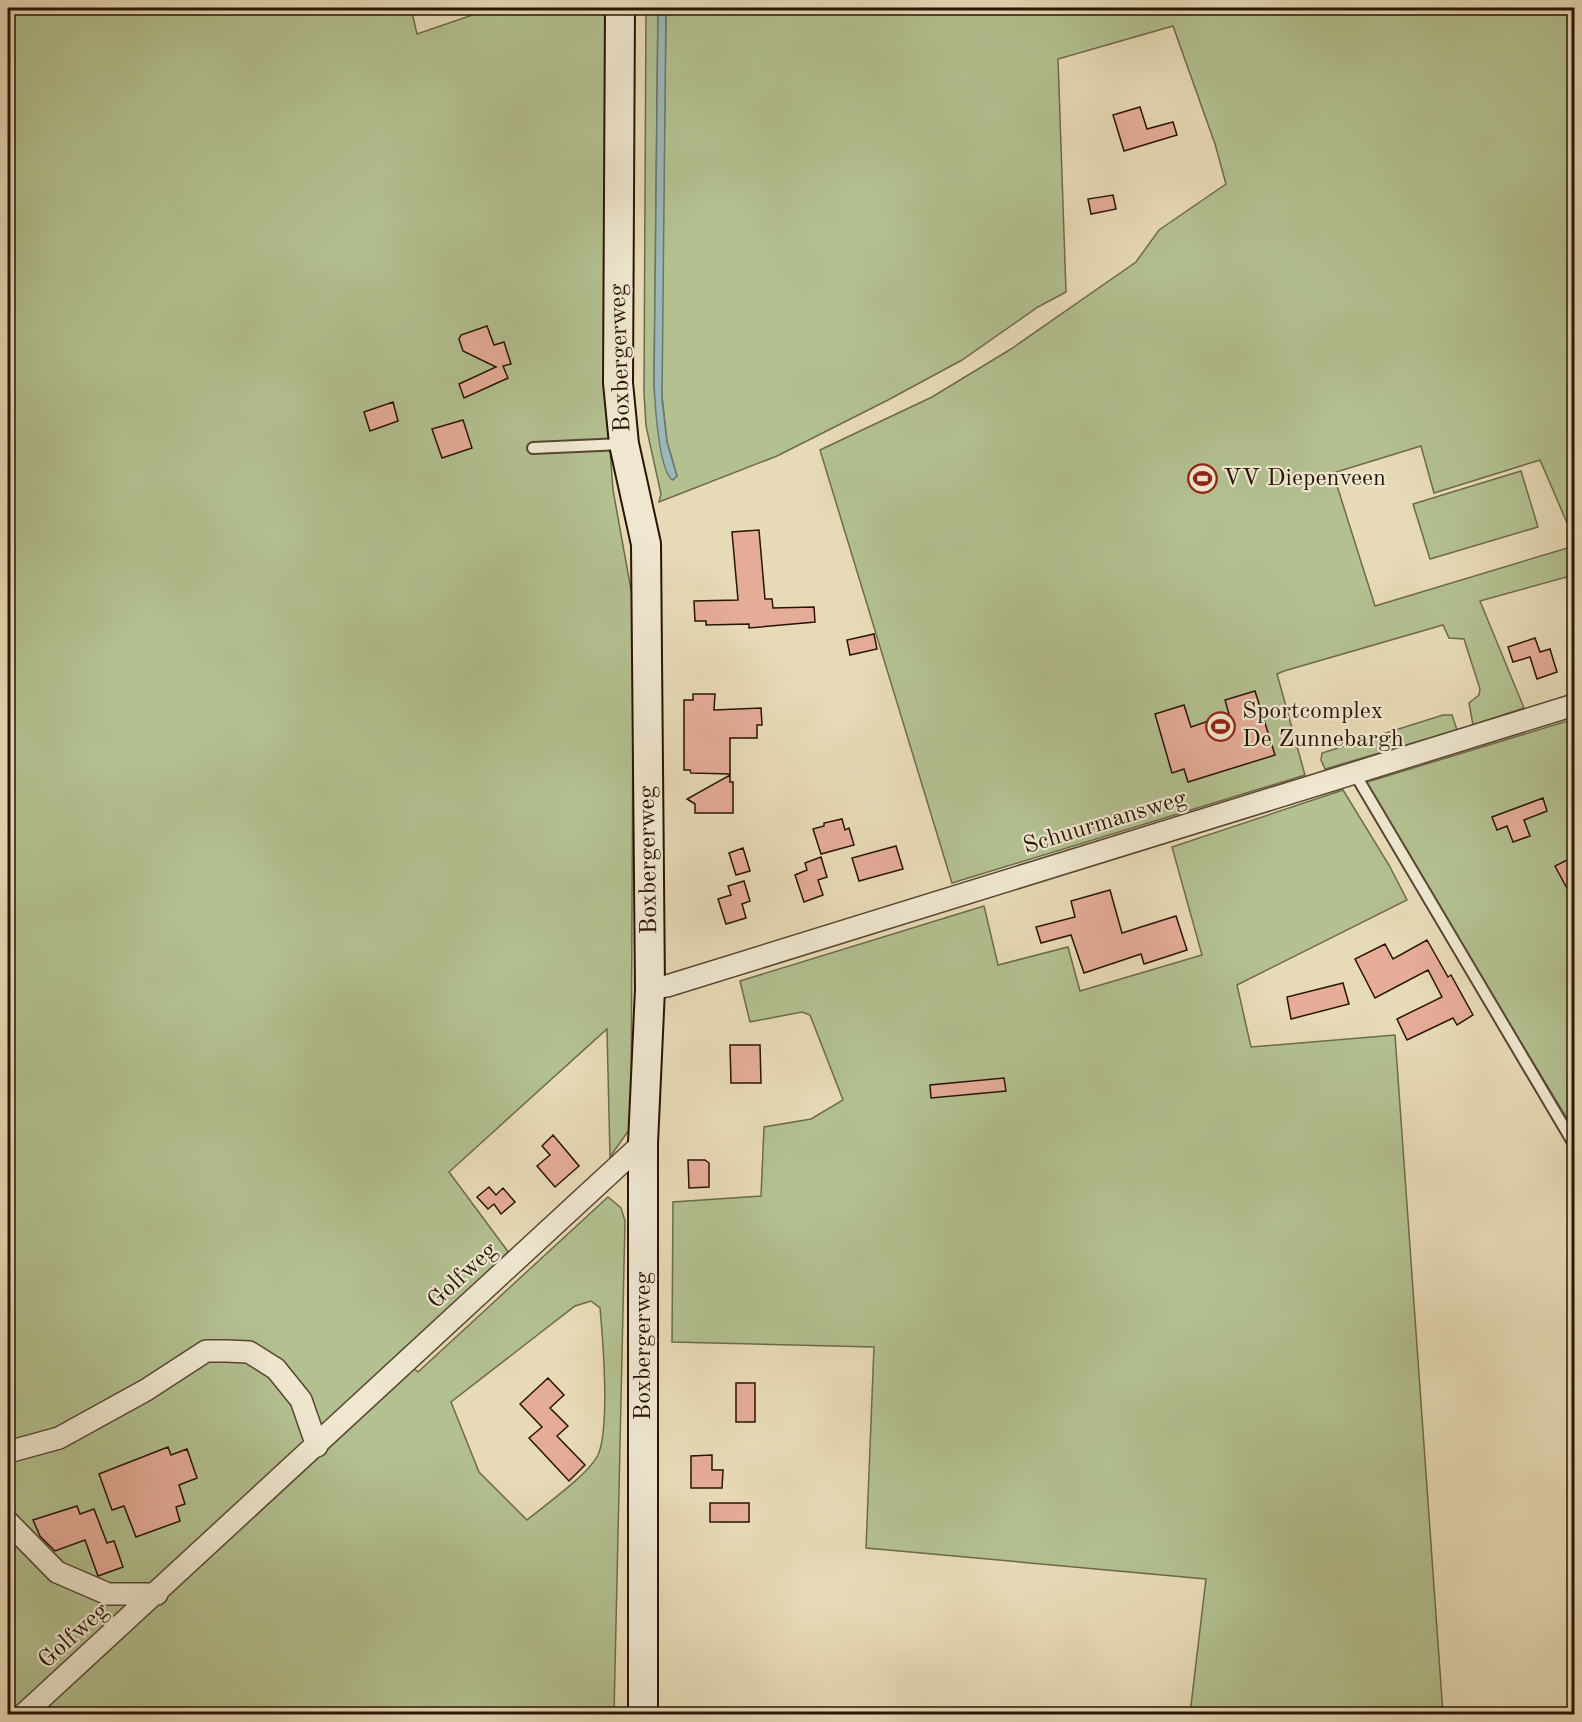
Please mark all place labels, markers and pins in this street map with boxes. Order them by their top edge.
sports icon: VV Diepenveen [1186,463,1218,495]
place label: VV Diepenveen [1223,467,1386,491]
place label: Sportcomplex De Zunnebargh [1242,700,1404,752]
sports icon: Sportcomplex De Zunnebargh [1205,710,1237,742]

